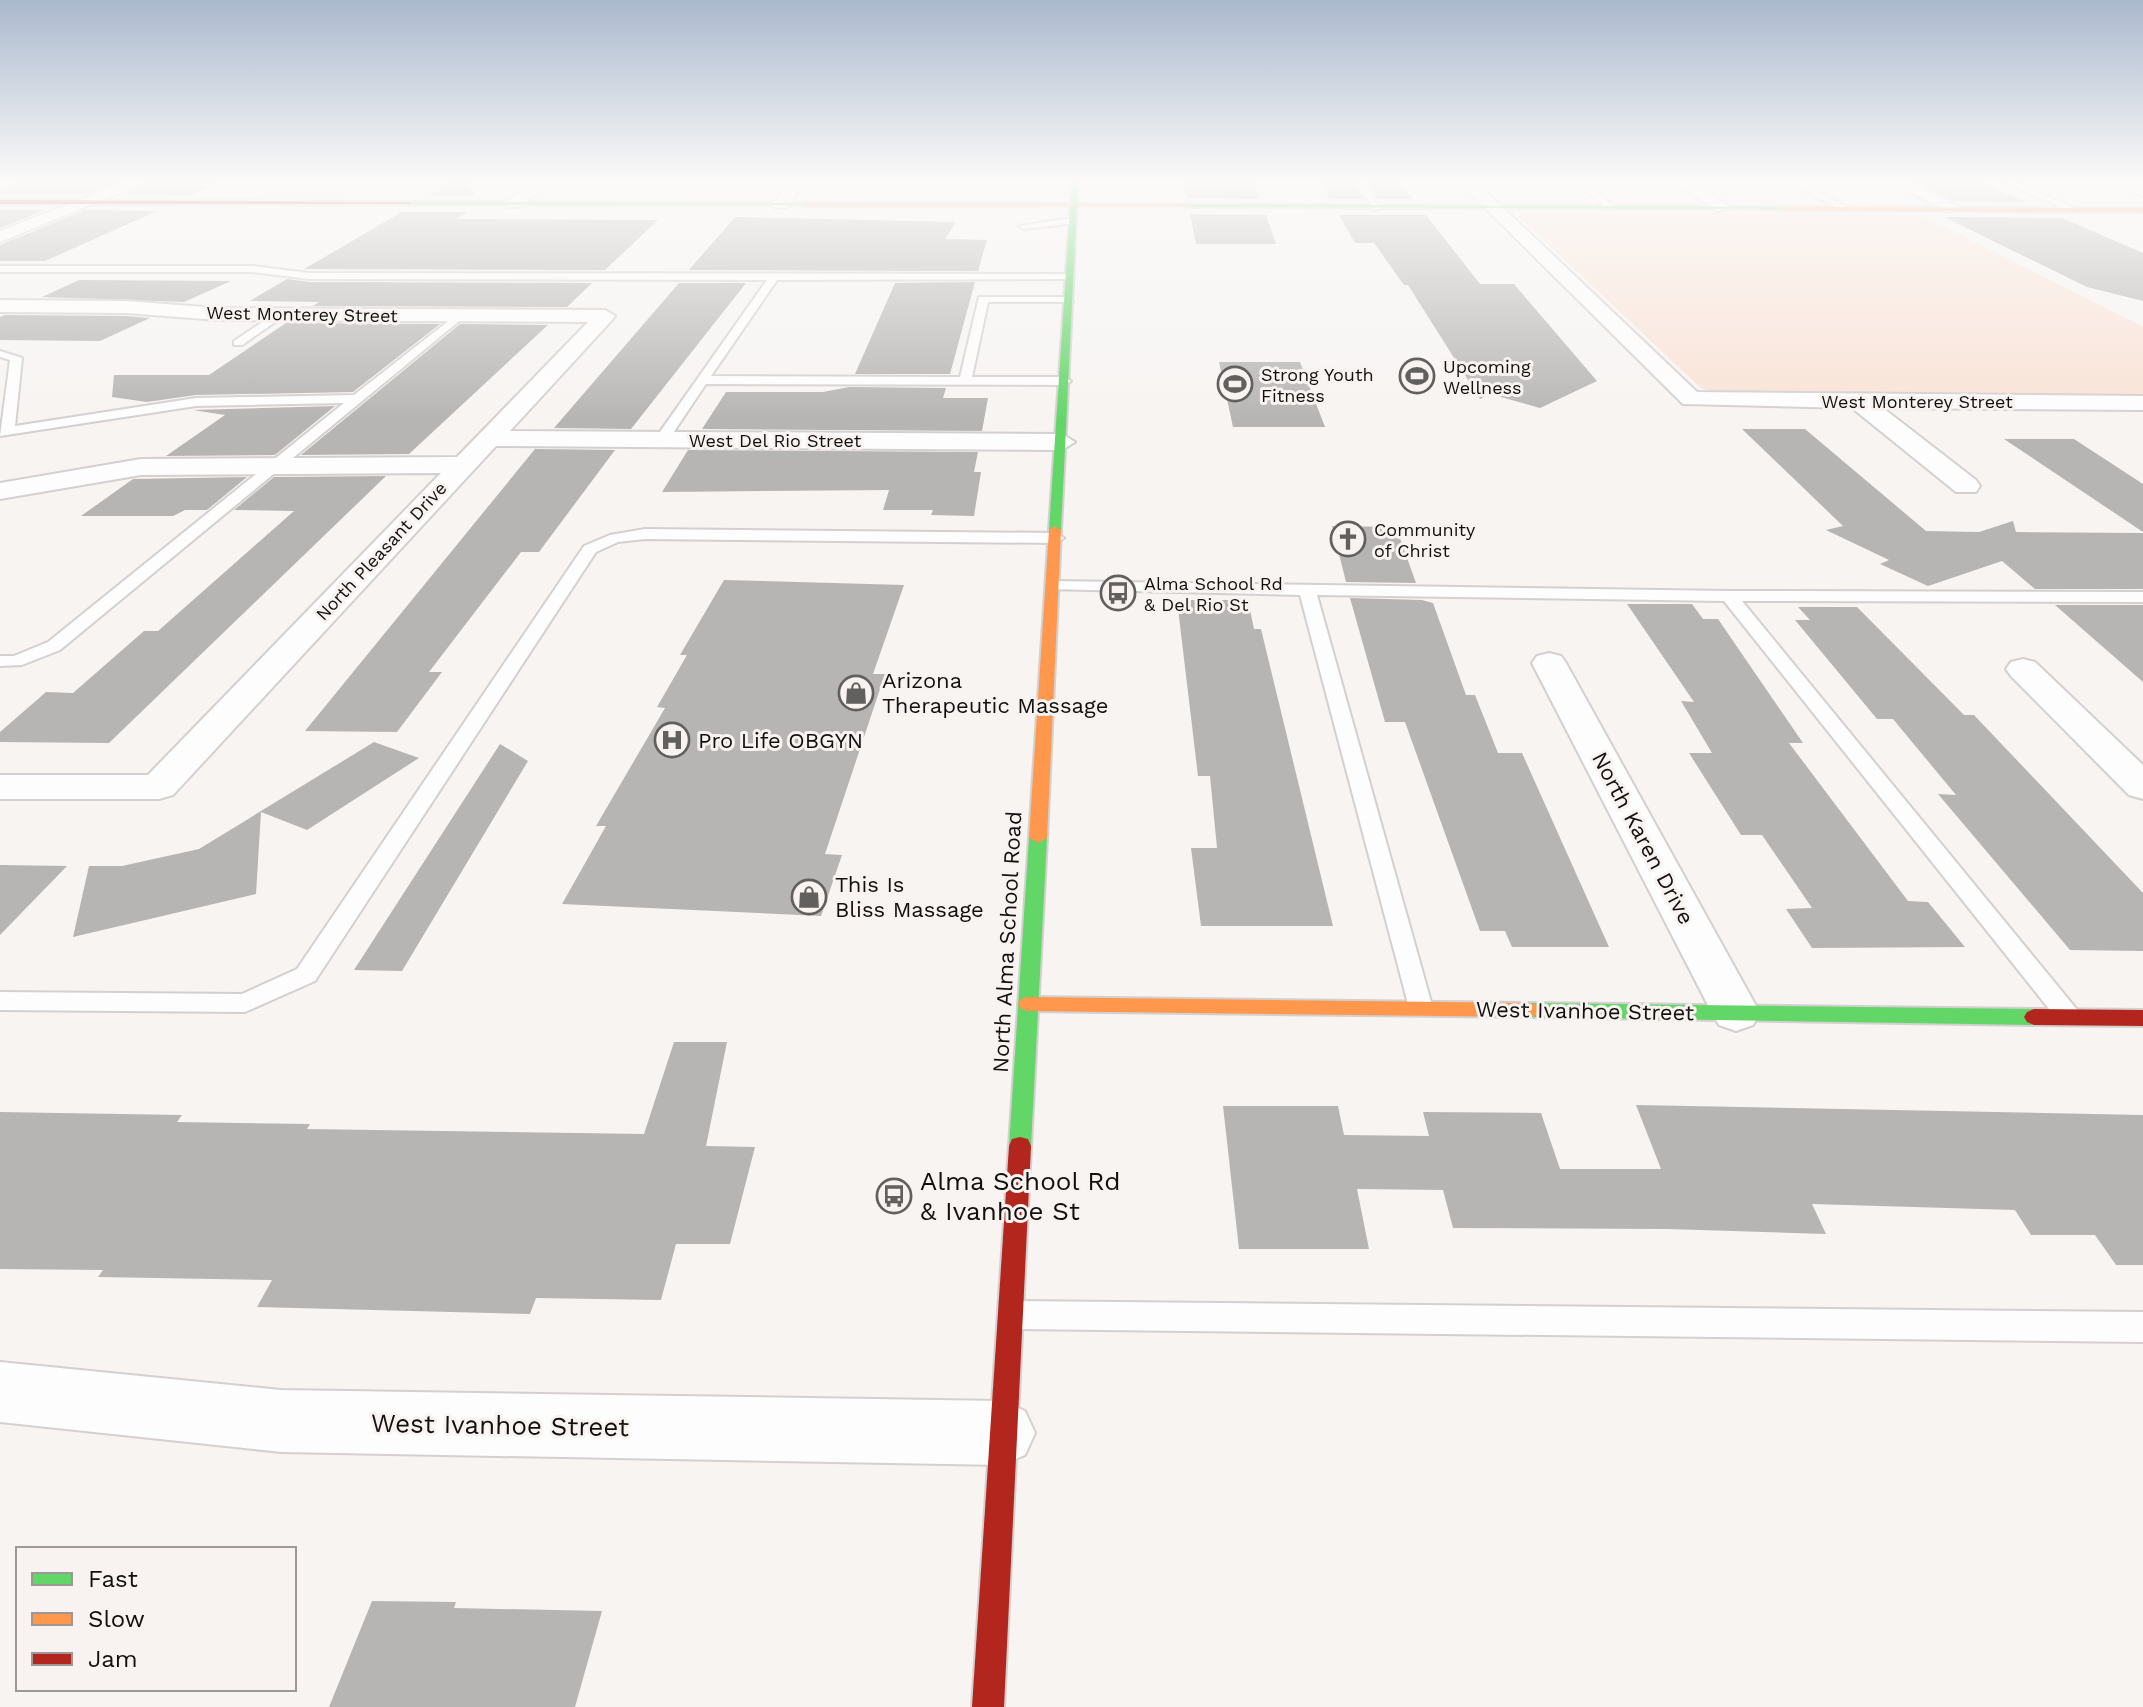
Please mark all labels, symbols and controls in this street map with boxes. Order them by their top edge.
street label: West Monterey Street [206,302,398,326]
place label: Upcoming Wellness [1443,356,1531,398]
sports icon: Upcoming Wellness [1398,357,1436,395]
place label: Strong Youth Fitness [1261,364,1374,406]
sports icon: Strong Youth Fitness [1216,365,1254,403]
street label: West Monterey Street [1821,391,2013,412]
street label: West Del Rio Street [689,430,862,451]
street label: North Pleasant Drive [311,477,451,625]
place label: Community of Christ [1374,519,1476,561]
church icon: Community of Christ [1329,520,1367,558]
place label: Alma School Rd & Del Rio St [1144,573,1283,615]
bus stop icon: Alma School Rd & Del Rio St [1099,574,1137,612]
place label: Arizona Therapeutic Massage [882,668,1108,718]
shop icon: Arizona Therapeutic Massage [837,674,875,712]
hospital icon: Pro Life OBGYN [653,721,691,759]
place label: Pro Life OBGYN [698,728,863,753]
street label: North Karen Drive [1587,748,1699,928]
street label: North Alma School Road [988,810,1026,1074]
place label: This Is Bliss Massage [835,872,984,922]
shop icon: This Is Bliss Massage [790,878,828,916]
street label: West Ivanhoe Street [1476,997,1694,1025]
place label: Alma School Rd & Ivanhoe St [920,1166,1120,1226]
bus stop icon: Alma School Rd & Ivanhoe St [875,1177,913,1215]
street label: West Ivanhoe Street [371,1408,629,1442]
legend [16,1547,296,1691]
text: Fast [88,1565,138,1593]
text: Slow [88,1605,145,1633]
text: Jam [88,1645,138,1673]

